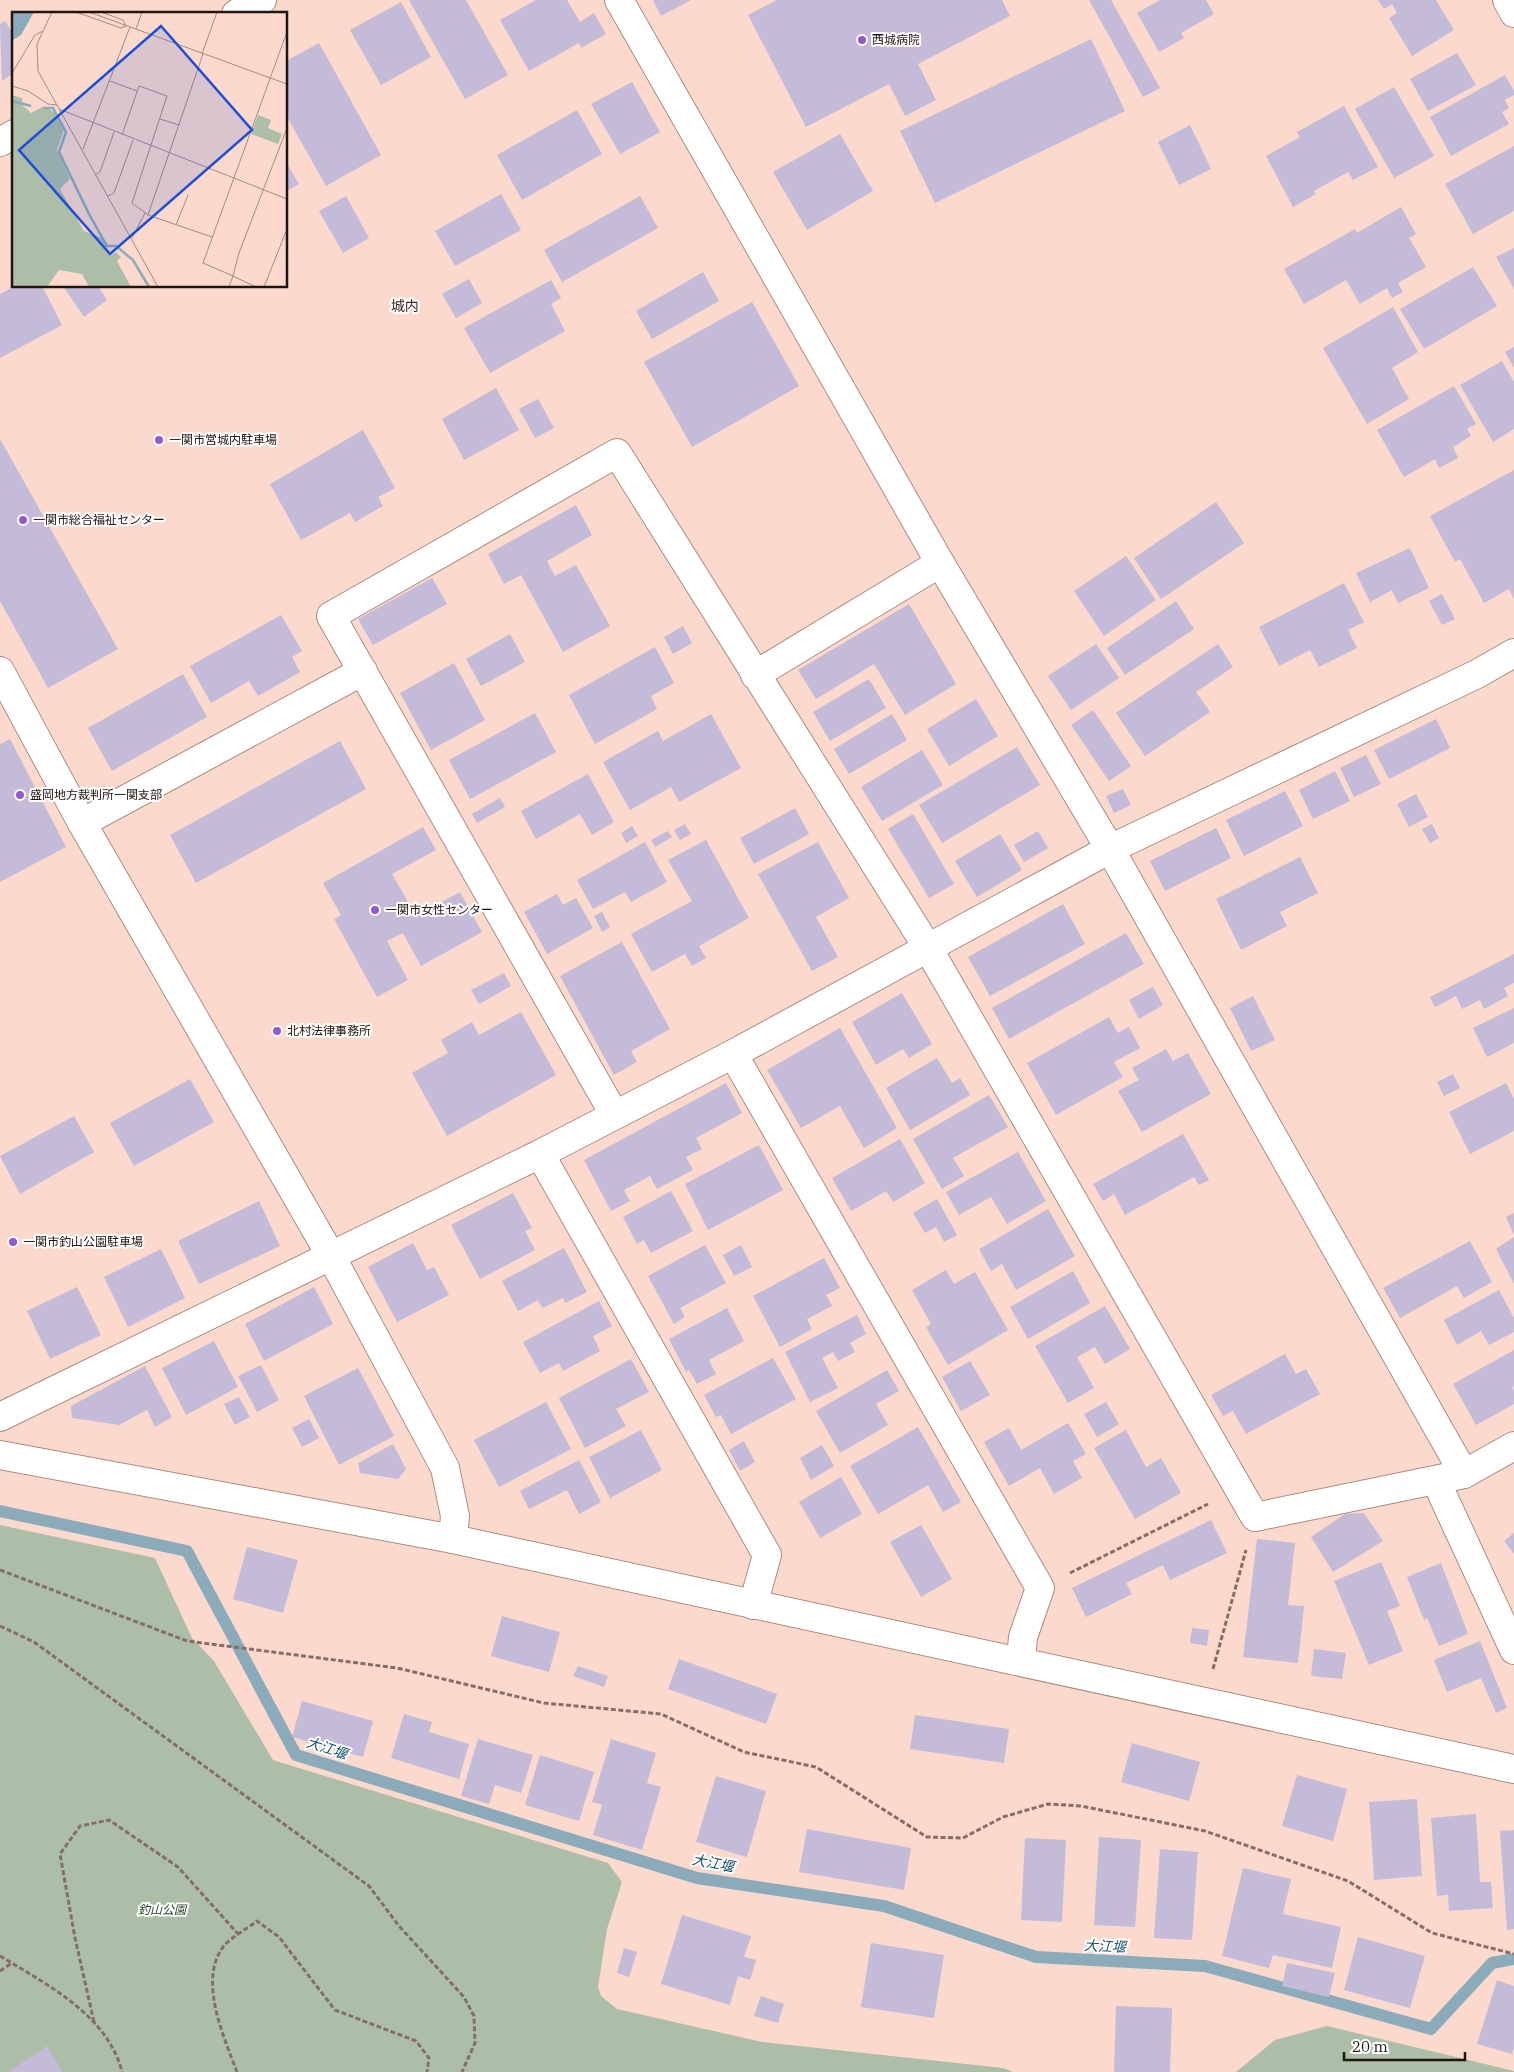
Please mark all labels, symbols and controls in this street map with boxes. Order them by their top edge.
inset map [12,12,288,288]
place label: 西城病院 [872,32,920,47]
marker: 西城病院 [856,34,868,46]
district label: 城内 [391,297,419,315]
place label: 一関市営城内駐車場 [169,432,277,447]
marker: 一関市営城内駐車場 [153,434,165,446]
place label: 一関市総合福祉センター [33,512,165,527]
marker: 一関市総合福祉センター [17,514,29,526]
place label: 盛岡地方裁判所一関支部 [30,787,162,802]
marker: 盛岡地方裁判所一関支部 [14,789,26,801]
place label: 一関市女性センター [385,902,493,917]
marker: 一関市女性センター [369,904,381,916]
place label: 北村法律事務所 [287,1023,371,1038]
marker: 北村法律事務所 [271,1025,283,1037]
place label: 一関市釣山公園駐車場 [23,1234,143,1249]
marker: 一関市釣山公園駐車場 [7,1236,19,1248]
water label: 大江堰 [304,1733,353,1764]
water label: 大江堰 [691,1850,738,1876]
park label: 釣山公園 [138,1902,188,1917]
water label: 大江堰 [1084,1936,1129,1956]
scale bar [1344,2030,1465,2062]
text: 20 m [1352,2037,1388,2056]

